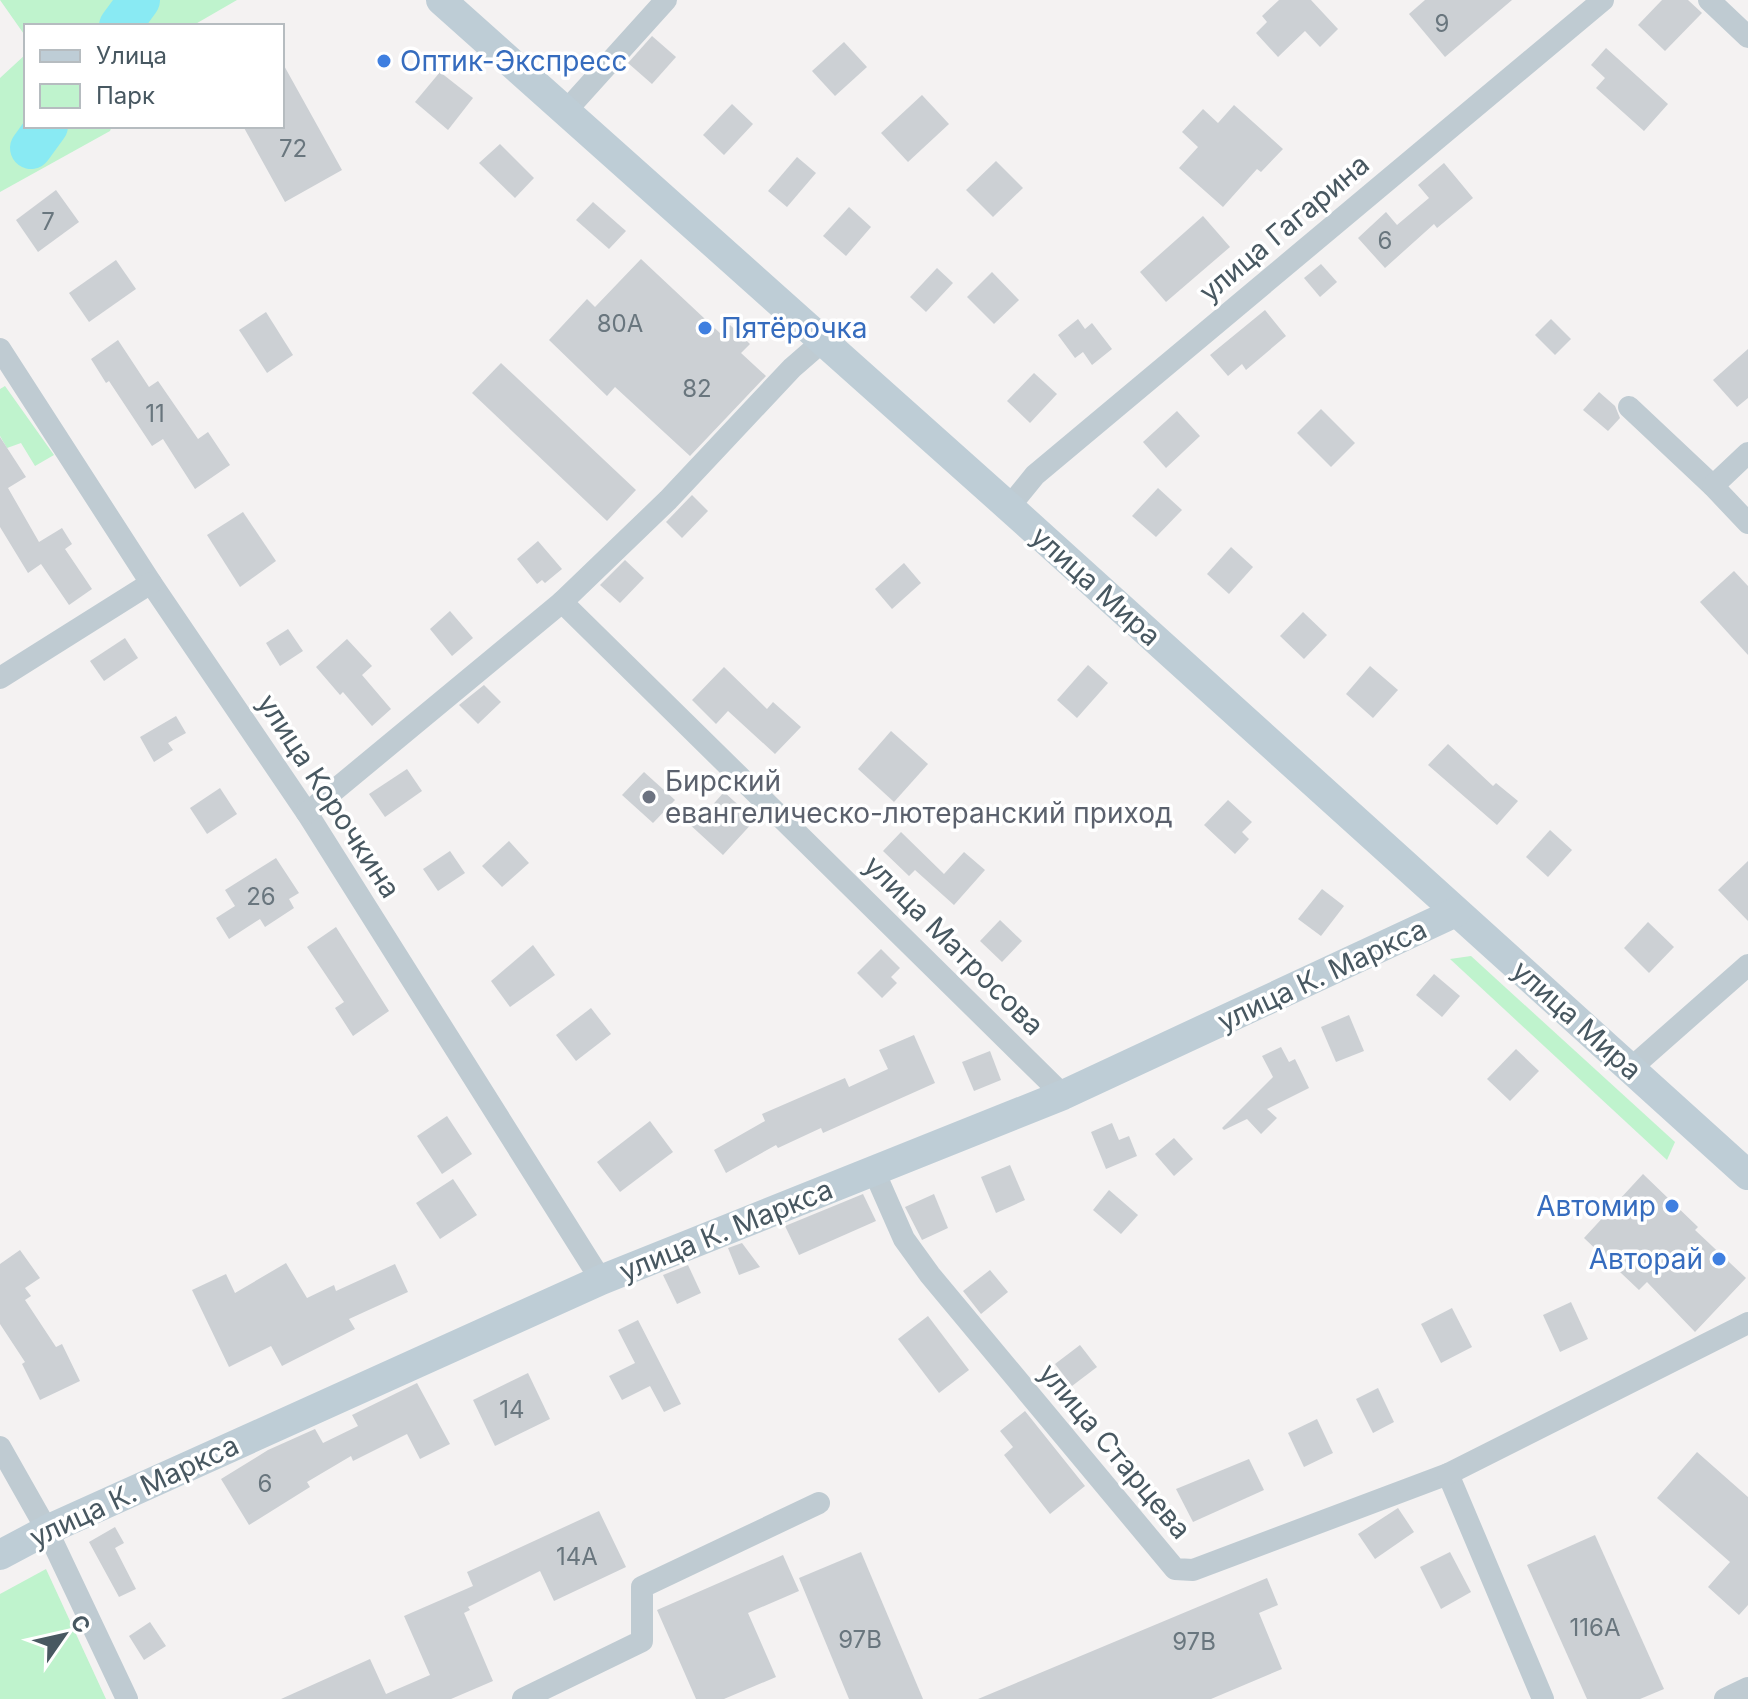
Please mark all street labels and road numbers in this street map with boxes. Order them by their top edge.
street label: улица Гагарина [1192,147,1376,309]
street label: улица Мира [1024,519,1168,653]
street label: улица Корочкина [250,688,408,904]
street label: улица Матросова [857,848,1051,1042]
street label: улица К. Маркса [1212,912,1432,1038]
street label: улица Мира [1505,953,1649,1087]
street label: улица К. Маркса [614,1172,838,1288]
street label: улица Старцева [1032,1356,1198,1546]
street label: улица К. Маркса [24,1428,244,1554]

